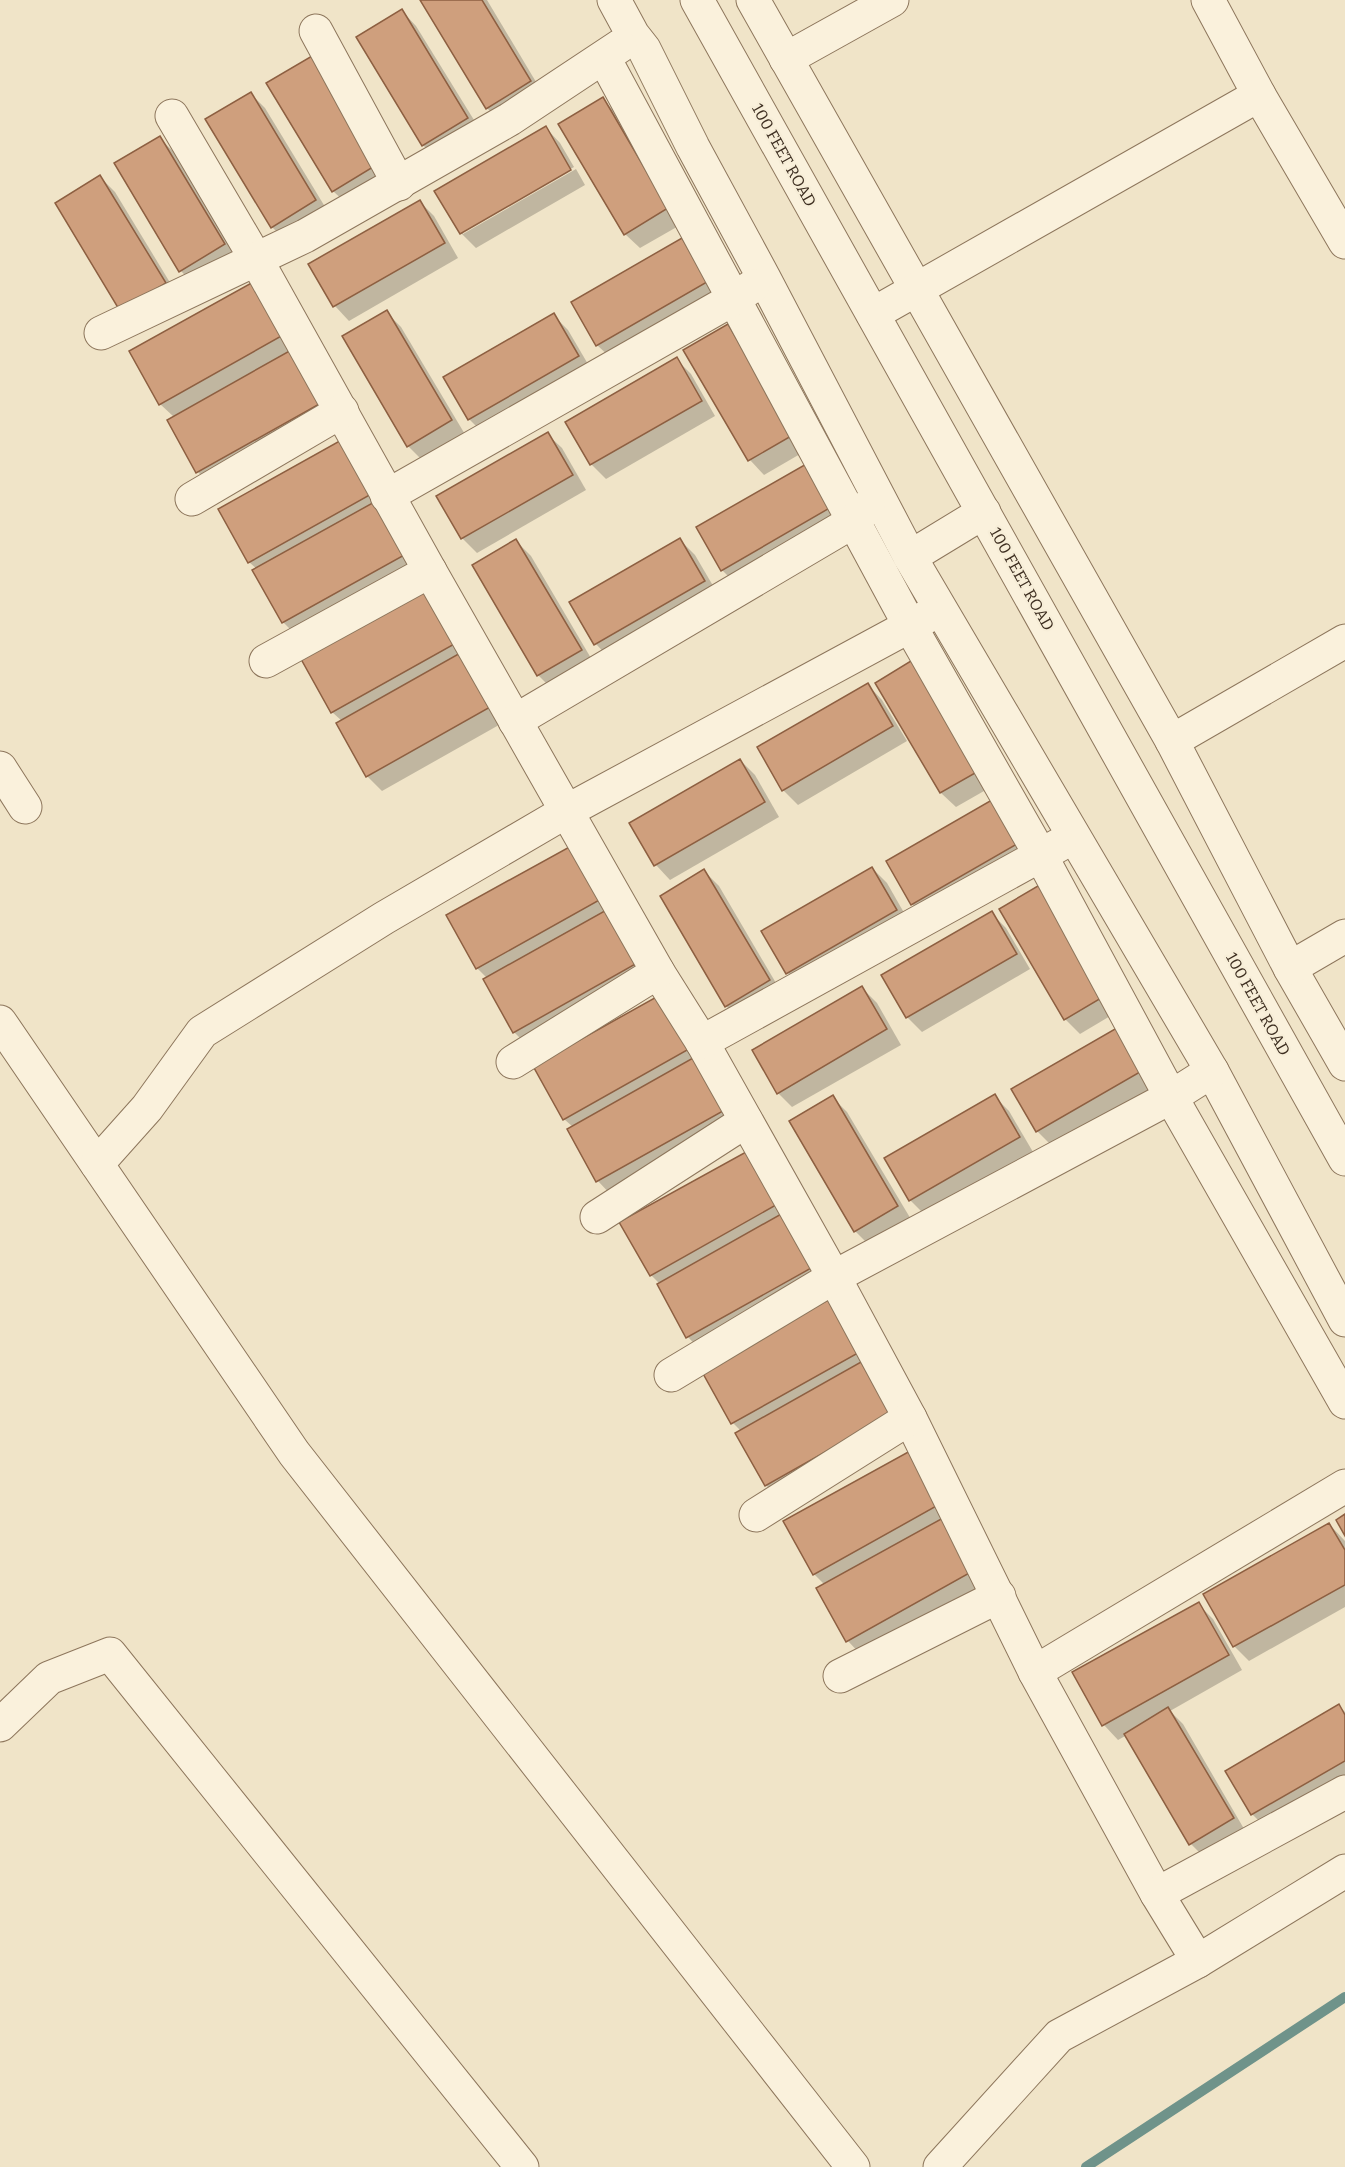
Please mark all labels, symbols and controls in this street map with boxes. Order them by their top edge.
street label: 100 FEET ROAD [748,100,820,210]
street label: 100 FEET ROAD [986,524,1058,634]
street label: 100 FEET ROAD [1222,949,1294,1059]

